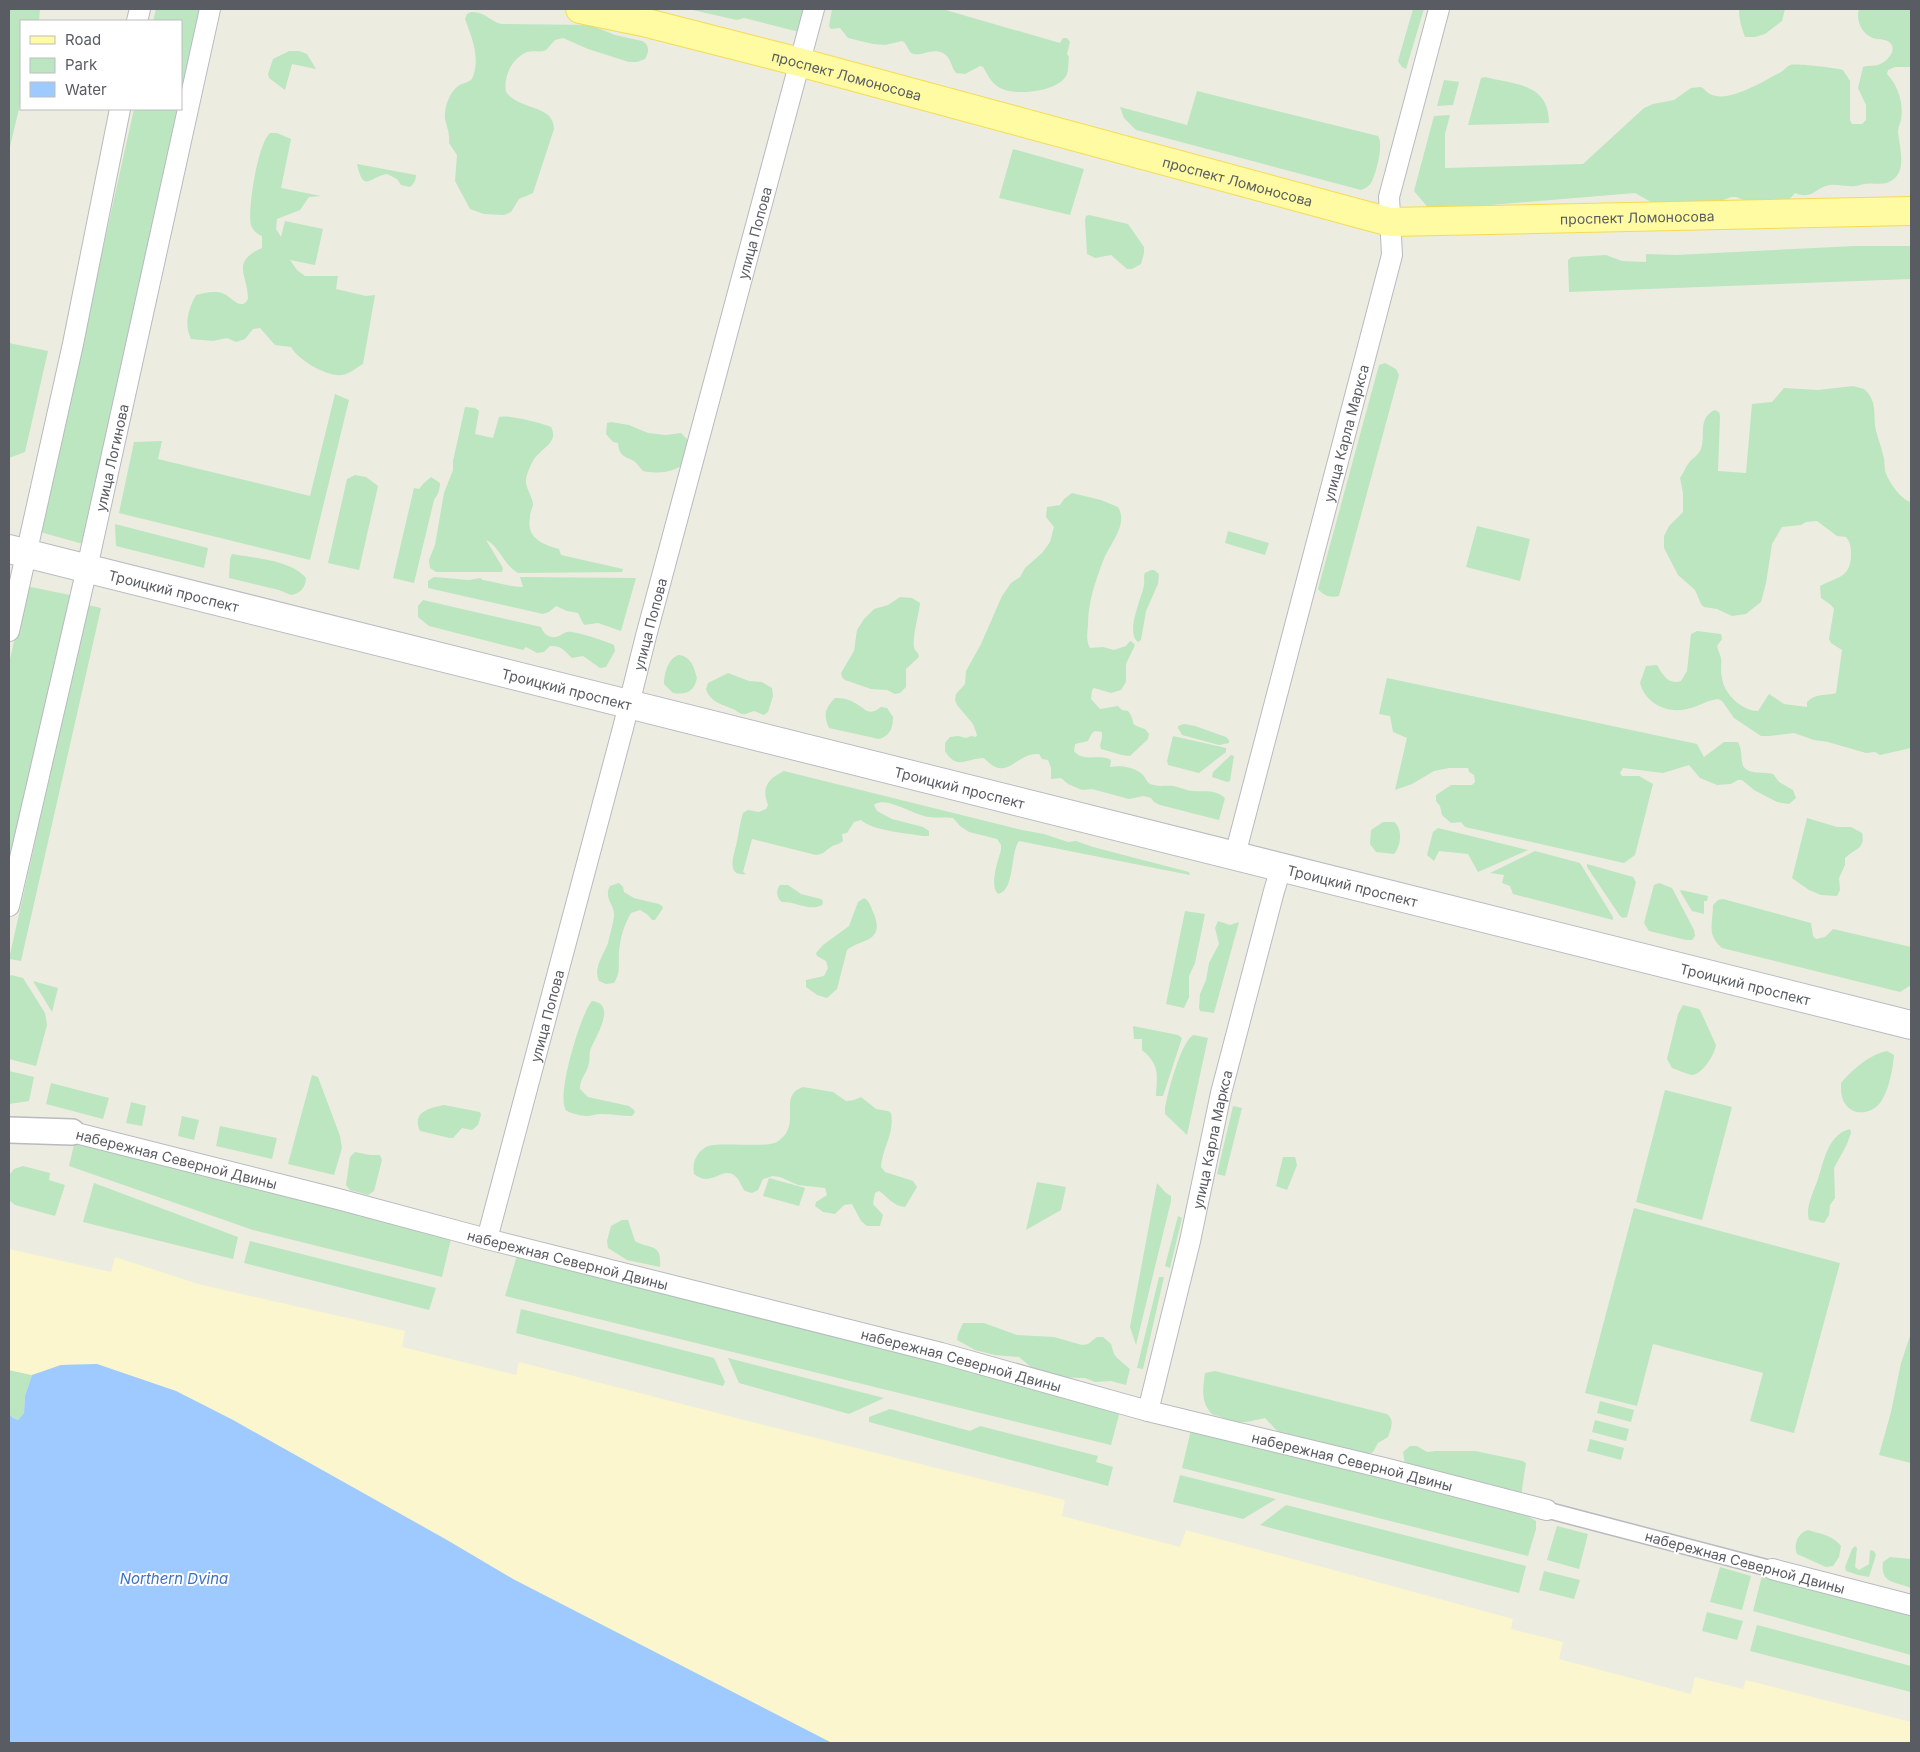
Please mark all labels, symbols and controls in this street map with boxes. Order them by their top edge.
legend [20,20,182,110]
text: Road [65,30,101,49]
street label: проспект Ломоносова [770,47,924,103]
text: Park [65,55,98,74]
text: Water [65,80,107,99]
street label: проспект Ломоносова [1161,152,1315,209]
street label: улица Попова [734,185,775,281]
street label: проспект Ломоносова [1560,207,1715,227]
street label: улица Карла Маркса [1319,362,1372,504]
street label: улица Логинова [91,402,131,513]
street label: Троицкий проспект [107,566,241,615]
street label: улица Попова [629,576,670,672]
street label: Троицкий проспект [500,664,634,713]
street label: Троицкий проспект [893,762,1027,812]
street label: Троицкий проспект [1286,861,1420,910]
street label: Троицкий проспект [1679,959,1813,1008]
street label: улица Попова [526,968,567,1064]
street label: улица Карла Маркса [1188,1068,1235,1211]
street label: набережная Северной Двины [75,1125,279,1192]
street label: набережная Северной Двины [466,1226,670,1293]
street label: набережная Северной Двины [859,1325,1063,1395]
street label: набережная Северной Двины [1250,1428,1455,1494]
street label: набережная Северной Двины [1643,1527,1847,1597]
water label: Northern Dvina [120,1569,228,1588]

